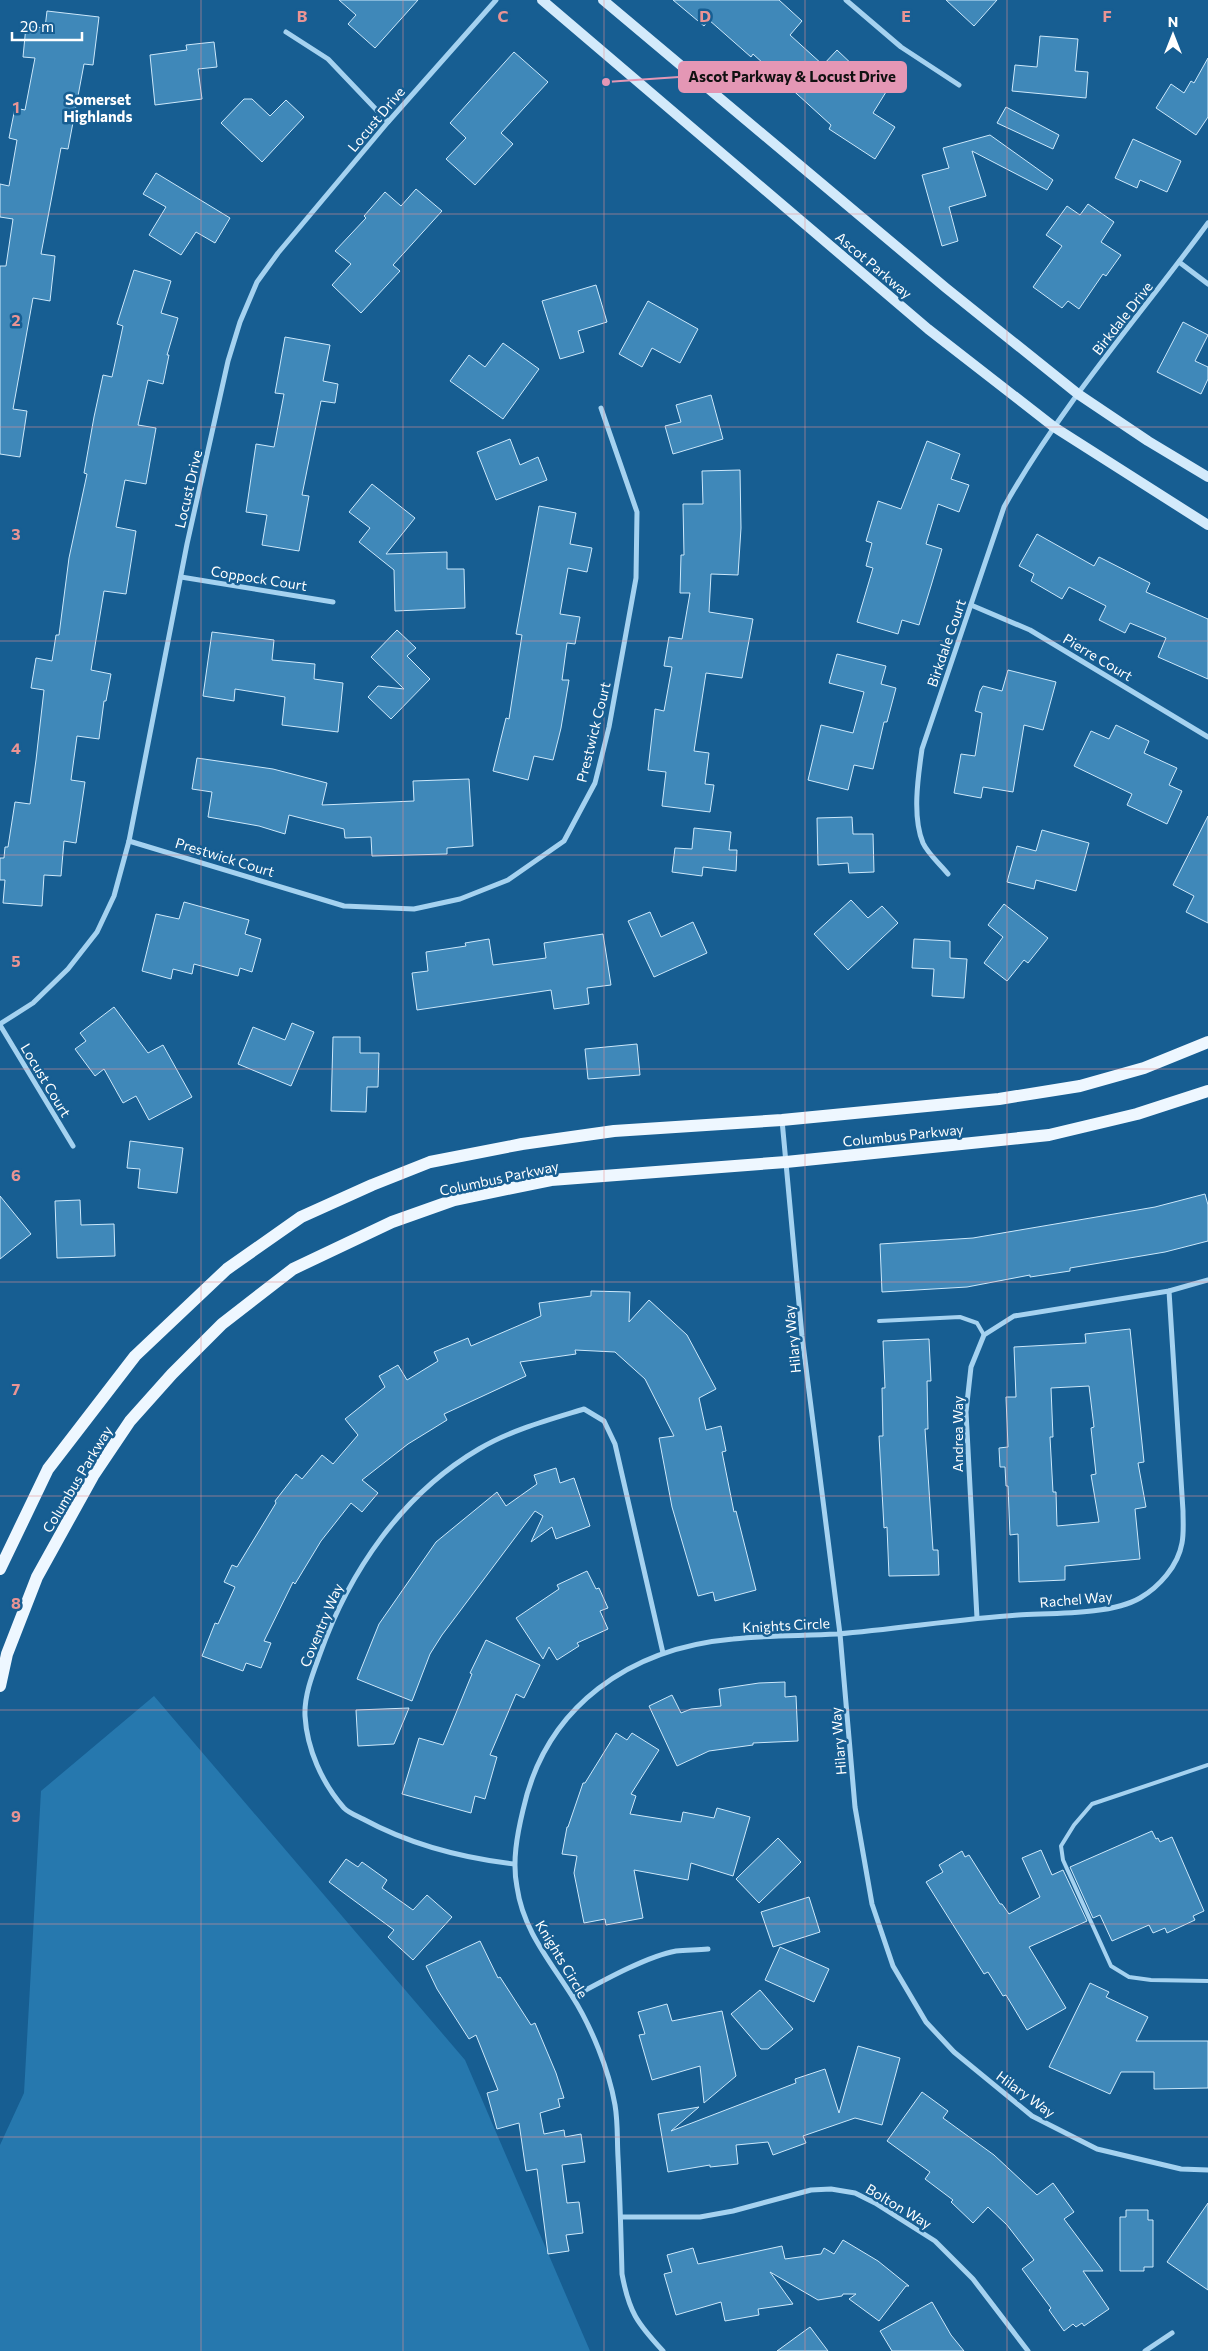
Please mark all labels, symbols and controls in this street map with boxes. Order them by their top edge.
text: B [297,6,308,25]
text: C [498,6,509,25]
text: D [699,6,711,25]
text: E [901,6,911,25]
text: F [1102,6,1112,25]
scale bar [12,10,82,42]
north arrow [1148,10,1198,60]
text: N [1168,13,1178,30]
text: 20 m [20,17,54,35]
callout: Ascot Parkway & Locust Drive [679,62,906,92]
text: Ascot Parkway & Locust Drive [688,67,896,85]
street label: Locust Drive [344,83,408,155]
district label: Somerset Highlands [64,90,132,125]
text: 1 [12,97,20,116]
street label: Ascot Parkway [832,228,916,302]
street label: Birkdale Drive [1088,278,1156,358]
text: 2 [11,310,21,329]
street label: Locust Drive [171,448,205,530]
text: 3 [11,524,21,543]
street label: Coppock Court [210,562,309,594]
street label: Birkdale Court [923,597,969,689]
street label: Pierre Court [1060,630,1136,684]
street label: Prestwick Court [572,680,614,784]
text: 4 [11,738,21,757]
street label: Prestwick Court [173,834,277,880]
text: 5 [11,951,21,970]
street label: Locust Court [17,1040,75,1120]
street label: Columbus Parkway [842,1120,964,1150]
street label: Columbus Parkway [438,1157,560,1199]
text: 6 [11,1165,21,1184]
street label: Hilary Way [780,1304,804,1374]
text: 7 [12,1379,21,1398]
street label: Andrea Way [949,1396,966,1472]
street label: Columbus Parkway [38,1423,116,1535]
street label: Coventry Way [296,1581,346,1669]
street label: Rachel Way [1039,1587,1113,1611]
text: 8 [11,1593,21,1612]
street label: Knights Circle [742,1614,830,1636]
street label: Hilary Way [827,1706,849,1776]
text: 9 [11,1806,21,1825]
street label: Knights Circle [532,1917,592,2001]
street label: Hilary Way [993,2067,1059,2121]
street label: Bolton Way [863,2180,935,2232]

